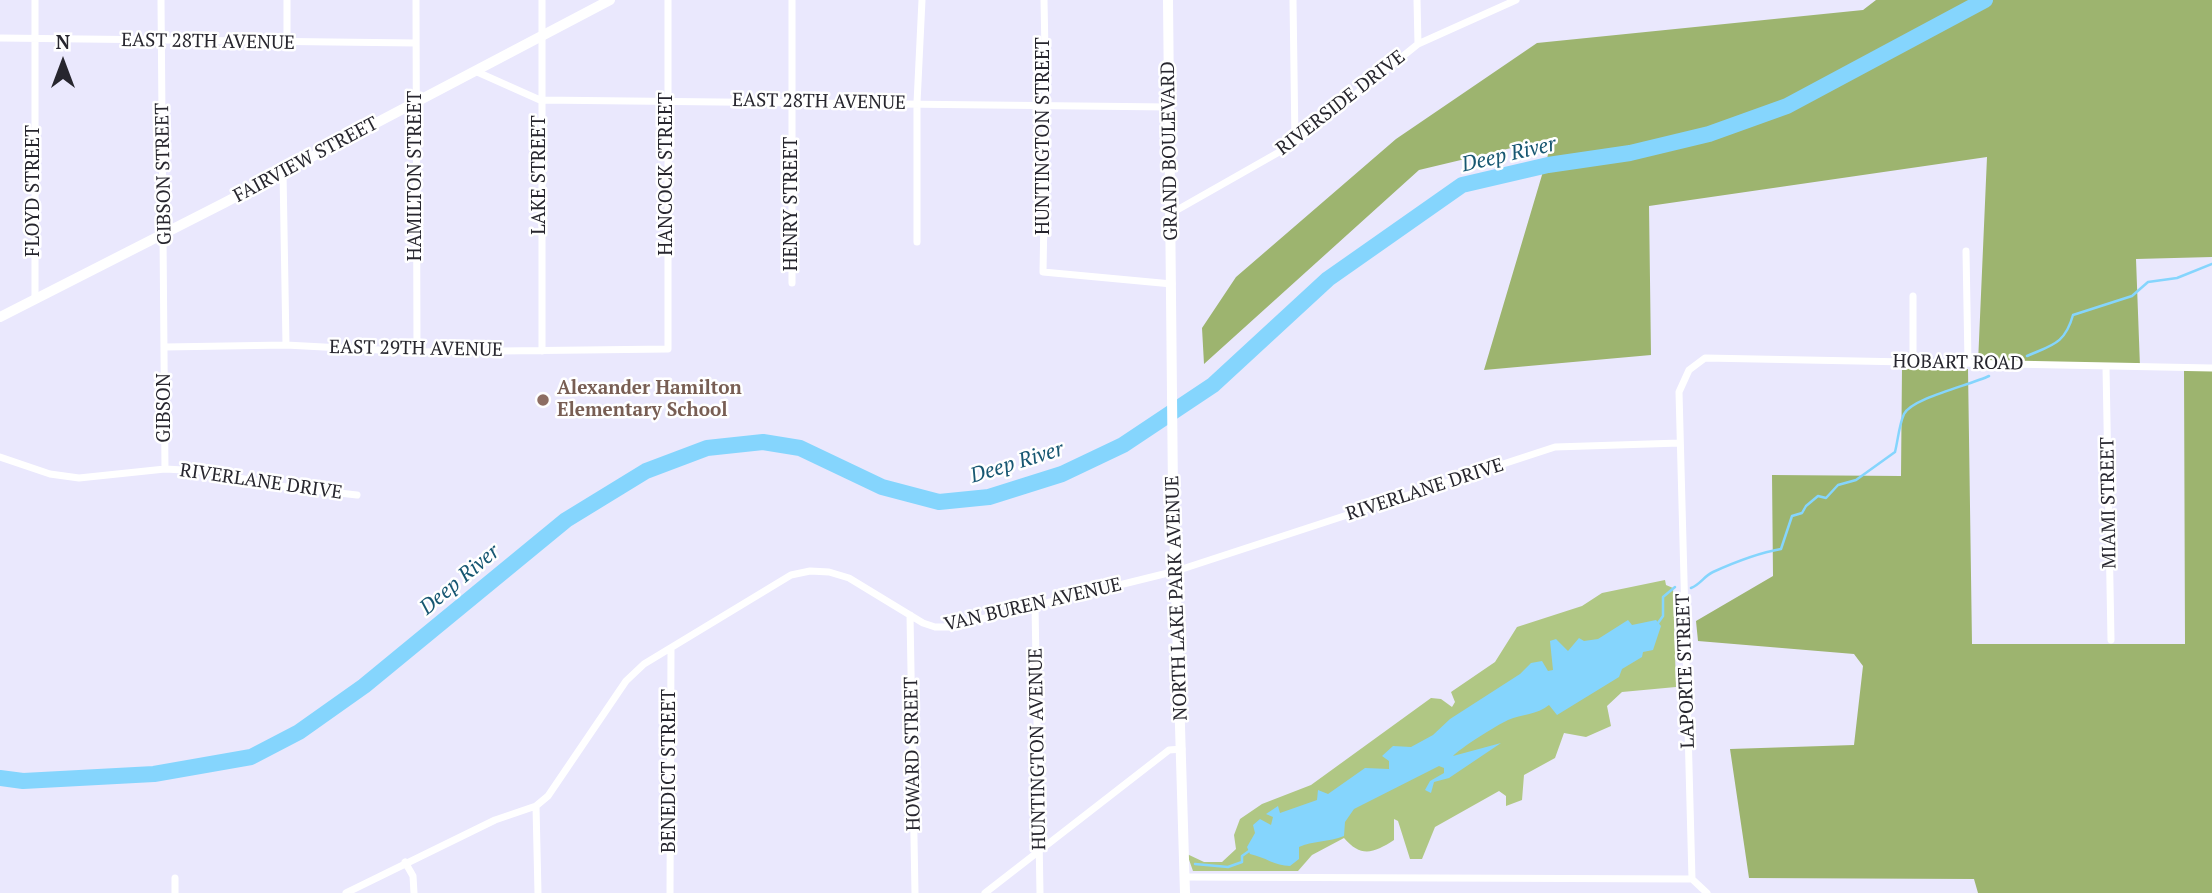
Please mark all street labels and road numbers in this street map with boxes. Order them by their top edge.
street label: EAST 28TH AVENUE [121,29,295,55]
street label: HUNTINGTON STREET [1033,37,1055,235]
street label: RIVERSIDE DRIVE [1272,46,1410,160]
street label: GRAND BOULEVARD [1157,61,1183,241]
street label: EAST 28TH AVENUE [732,89,906,115]
street label: HAMILTON STREET [405,91,427,261]
street label: HANCOCK STREET [656,92,678,256]
street label: GIBSON STREET [151,103,177,245]
street label: FAIRVIEW STREET [230,112,382,208]
street label: LAKE STREET [529,115,551,235]
street label: FLOYD STREET [23,125,45,257]
street label: HENRY STREET [781,137,803,271]
street label: EAST 29TH AVENUE [329,336,503,362]
street label: HOBART ROAD [1892,350,2024,376]
street label: GIBSON [154,373,176,443]
street label: MIAMI STREET [2096,437,2122,569]
street label: RIVERLANE DRIVE [1343,454,1507,526]
street label: RIVERLANE DRIVE [178,459,344,505]
street label: NORTH LAKE PARK AVENUE [1161,475,1193,721]
street label: VAN BUREN AVENUE [942,573,1124,637]
street label: LAPORTE STREET [1672,593,1700,749]
street label: HUNTINGTON AVENUE [1025,647,1051,851]
street label: HOWARD STREET [900,677,926,831]
street label: BENEDICT STREET [659,689,681,853]

